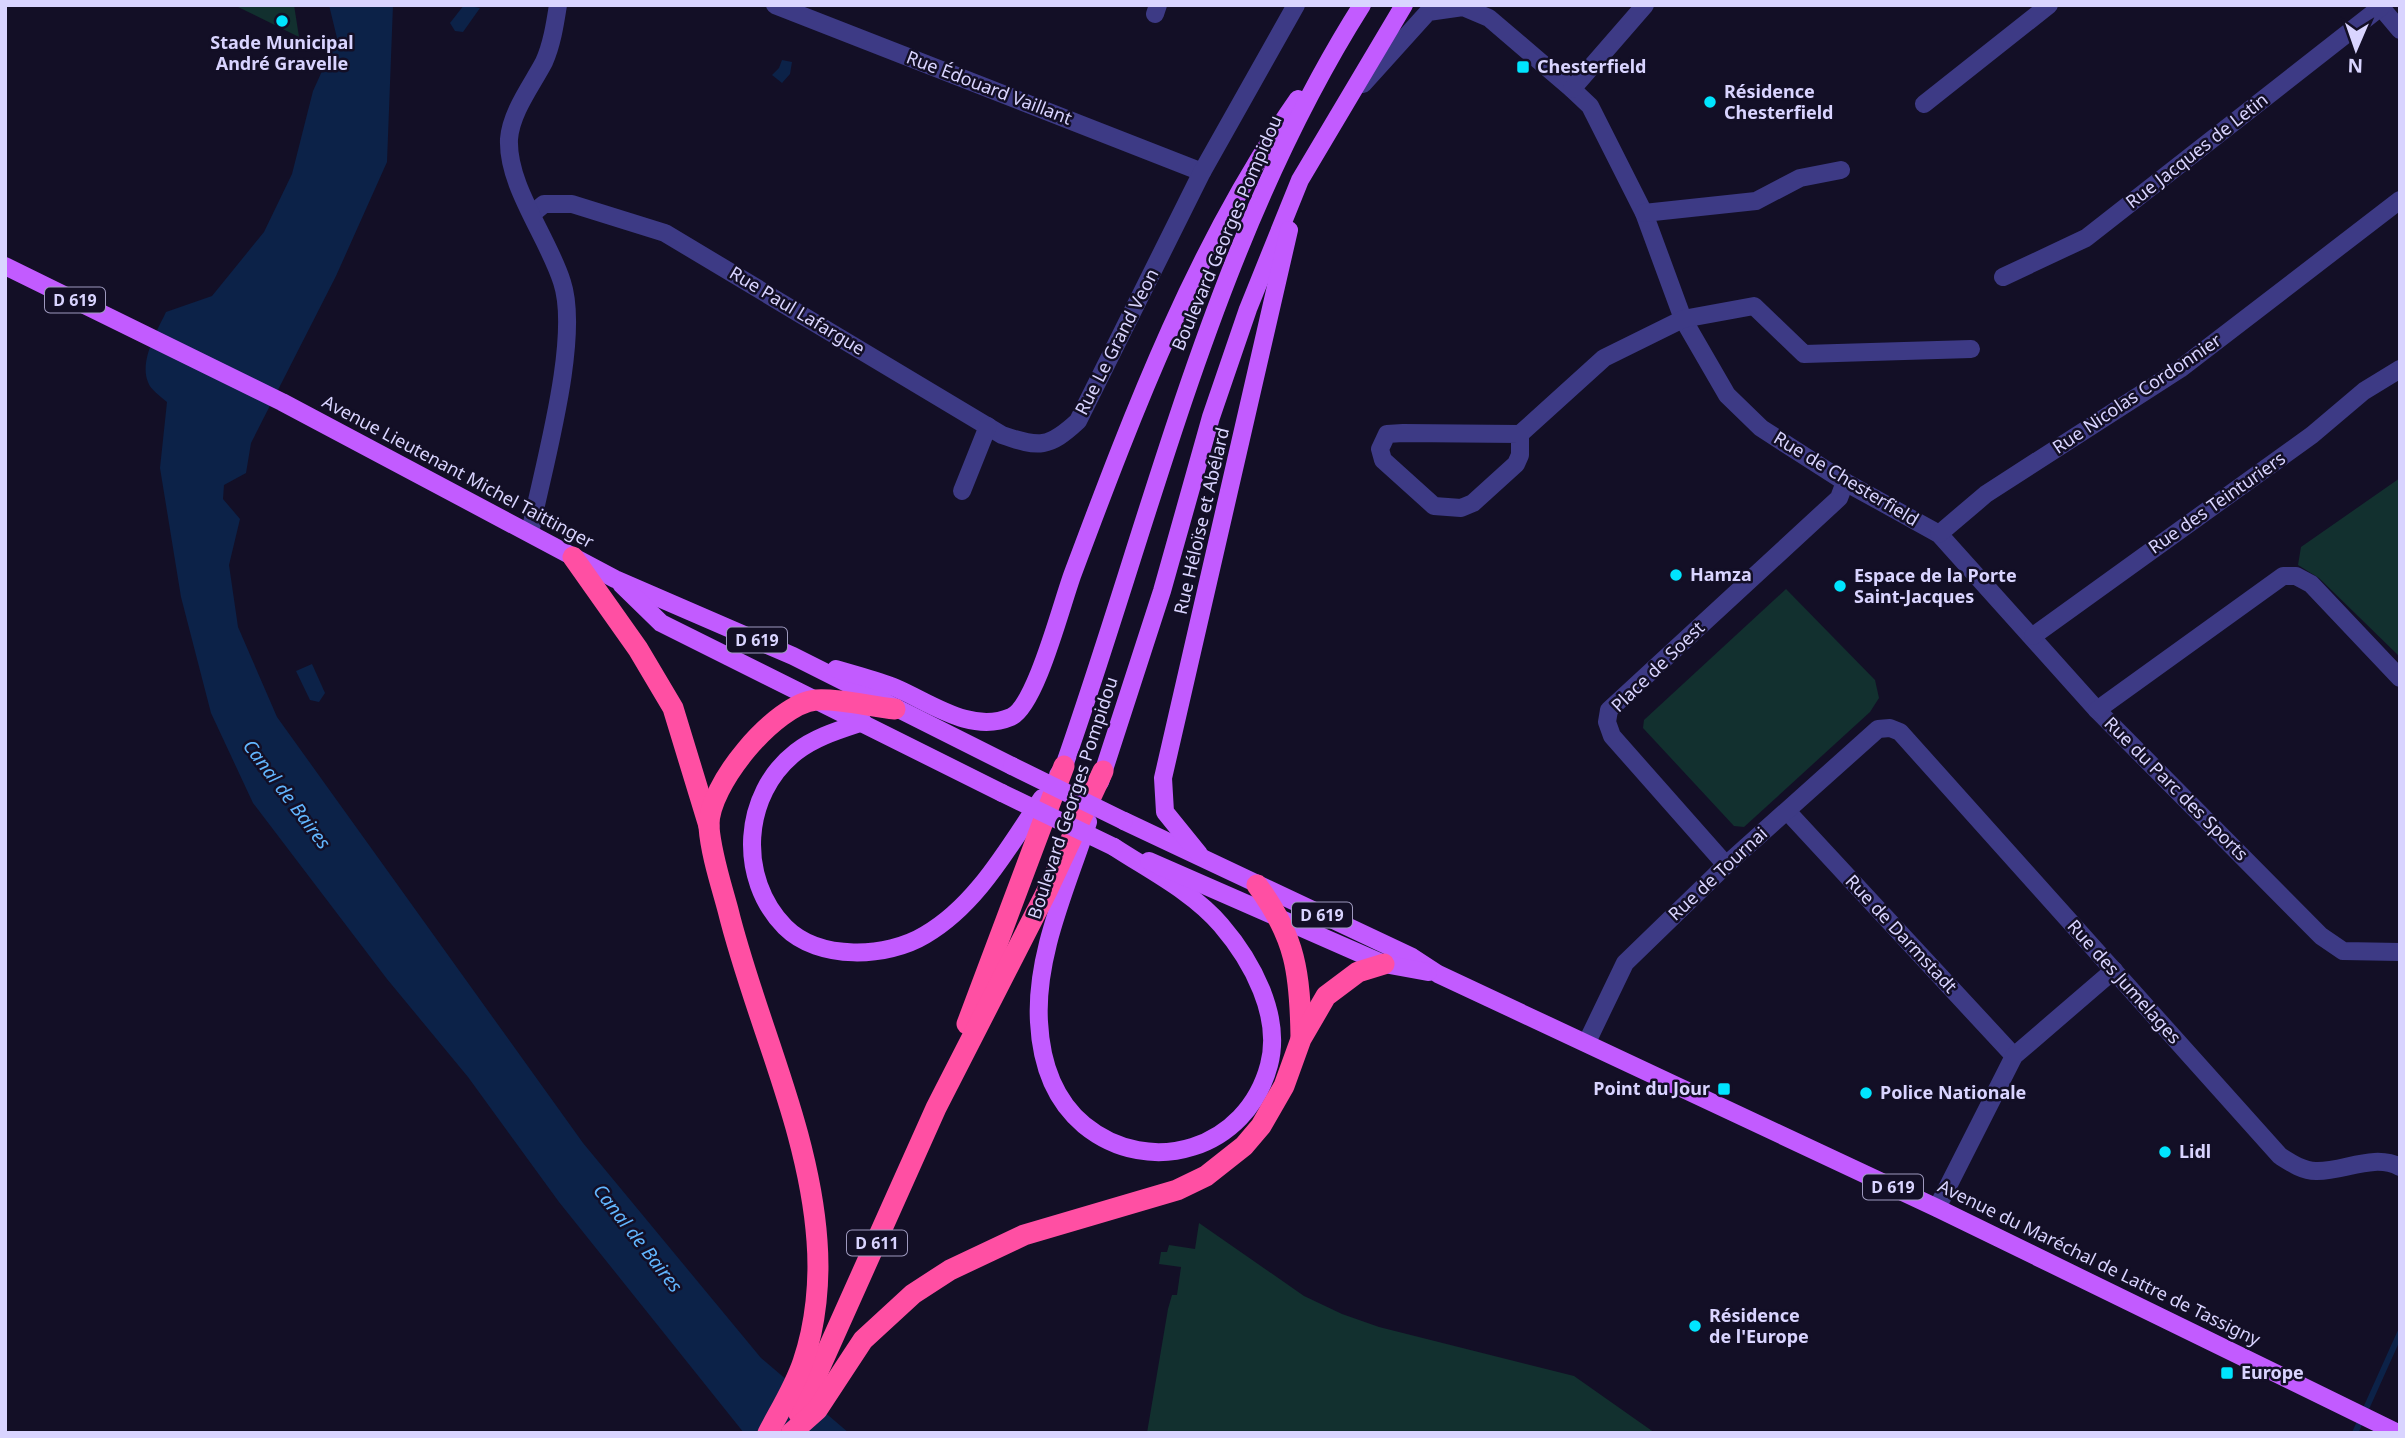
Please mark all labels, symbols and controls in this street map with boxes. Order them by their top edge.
marker: Stade Municipal André Gravelle [274,13,290,29]
north arrow [2321,14,2391,84]
place label: Stade Municipal André Gravelle [210,30,354,75]
street label: Rue Édouard Vaillant [903,44,1076,130]
text: N [2347,53,2364,79]
place label: Chesterfield [1537,54,1646,78]
marker: Chesterfield [1515,59,1531,75]
place label: Résidence Chesterfield [1724,79,1833,124]
street label: Rue Jacques de Letin [2120,87,2272,213]
marker: Résidence Chesterfield [1702,94,1718,110]
street label: Boulevard Georges Pompidou [1165,111,1287,354]
street label: Rue Paul Lafargue [725,260,870,360]
street label: Rue Le Grand Veon [1069,264,1163,419]
road number: D 619 [45,288,105,312]
street label: Rue Nicolas Cordonnier [2047,327,2226,459]
street label: Avenue Lieutenant Michel Taittinger [318,389,599,553]
street label: Rue Héloïse et Abélard [1168,425,1234,617]
street label: Rue de Chesterfield [1770,425,1923,531]
street label: Rue des Teinturiers [2143,446,2290,559]
place label: Hamza [1690,562,1752,586]
place label: Espace de la Porte Saint-Jacques [1854,563,2017,608]
marker: Hamza [1668,567,1684,583]
marker: Espace de la Porte Saint-Jacques [1832,578,1848,594]
street label: Place de Soest [1605,615,1710,717]
road number: D 619 [727,628,787,652]
street label: Boulevard Georges Pompidou [1021,673,1123,922]
street label: Rue du Parc des Sports [2100,711,2254,865]
water label: Canal de Baires [237,734,337,854]
street label: Rue de Tournai [1663,821,1772,925]
street label: Rue de Darmstadt [1841,869,1963,998]
road number: D 619 [1292,903,1352,928]
street label: Rue des Jumelages [2063,914,2187,1049]
place label: Point du Jour [1593,1076,1710,1100]
place label: Police Nationale [1880,1080,2026,1104]
marker: Point du Jour [1716,1081,1732,1097]
marker: Police Nationale [1858,1085,1874,1101]
place label: Lidl [2179,1139,2211,1163]
marker: Lidl [2157,1144,2173,1160]
street label: Avenue du Maréchal de Lattre de Tassigny [1934,1173,2265,1351]
road number: D 619 [1863,1175,1923,1200]
water label: Canal de Baires [587,1178,689,1298]
road number: D 611 [847,1231,907,1256]
place label: Résidence de l'Europe [1709,1303,1809,1348]
marker: Résidence de l'Europe [1687,1318,1703,1334]
place label: Europe [2241,1360,2304,1384]
marker: Europe [2219,1365,2235,1381]

